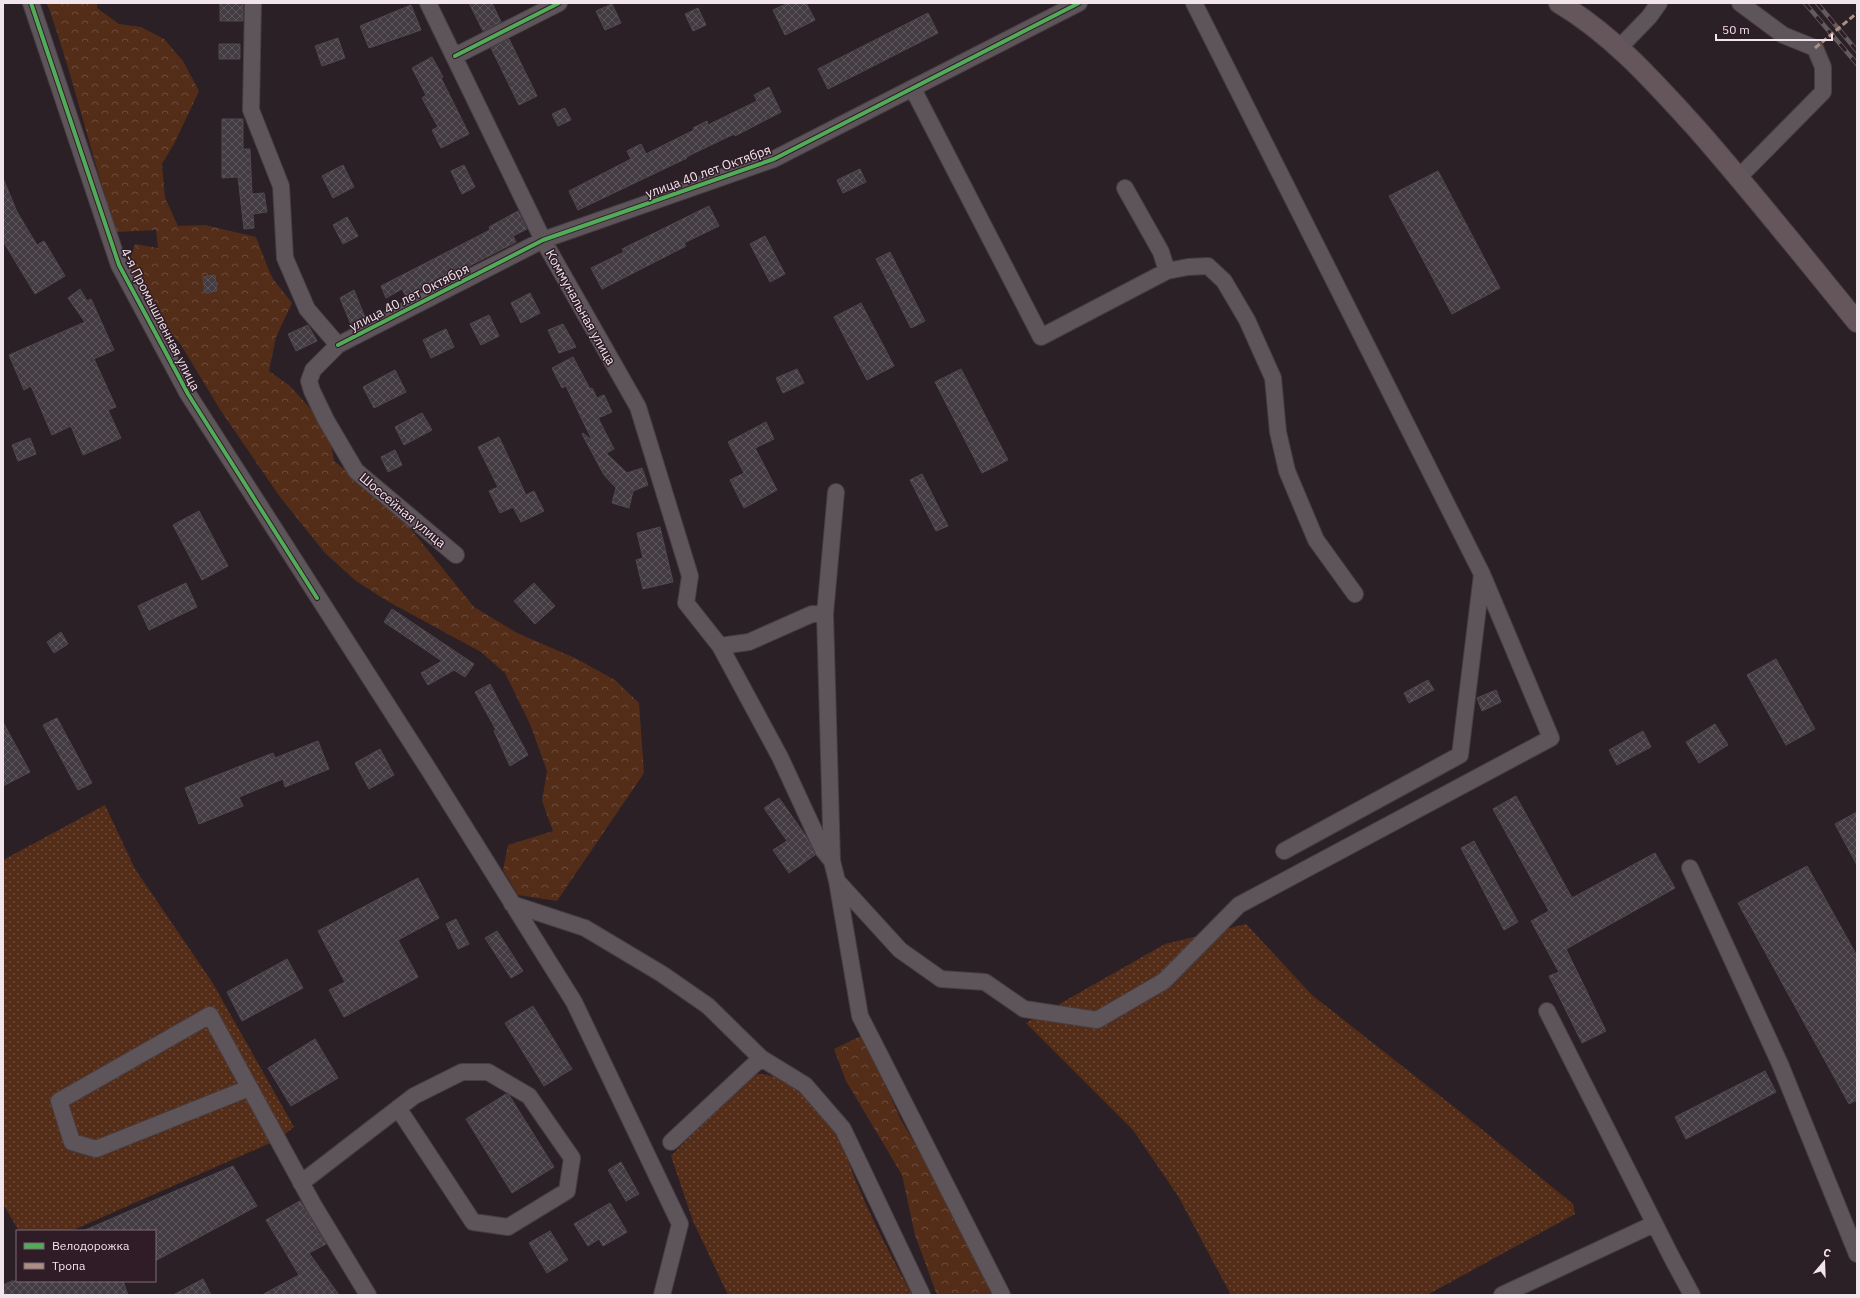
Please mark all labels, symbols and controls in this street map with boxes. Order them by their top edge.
scale bar [1716,16,1832,42]
text: 50 m [1722,22,1750,37]
street label: улица 40 лет Октября [643,141,773,202]
street label: 4-я Промышленная улица [117,245,204,394]
street label: Коммунальная улица [542,246,619,368]
street label: улица 40 лет Октября [346,260,472,335]
street label: Шоссейная улица [356,469,450,552]
legend [16,1230,156,1282]
text: Велодорожка [52,1238,130,1253]
north arrow [1804,1242,1844,1282]
text: С [1822,1245,1833,1260]
text: Тропа [52,1258,86,1273]

